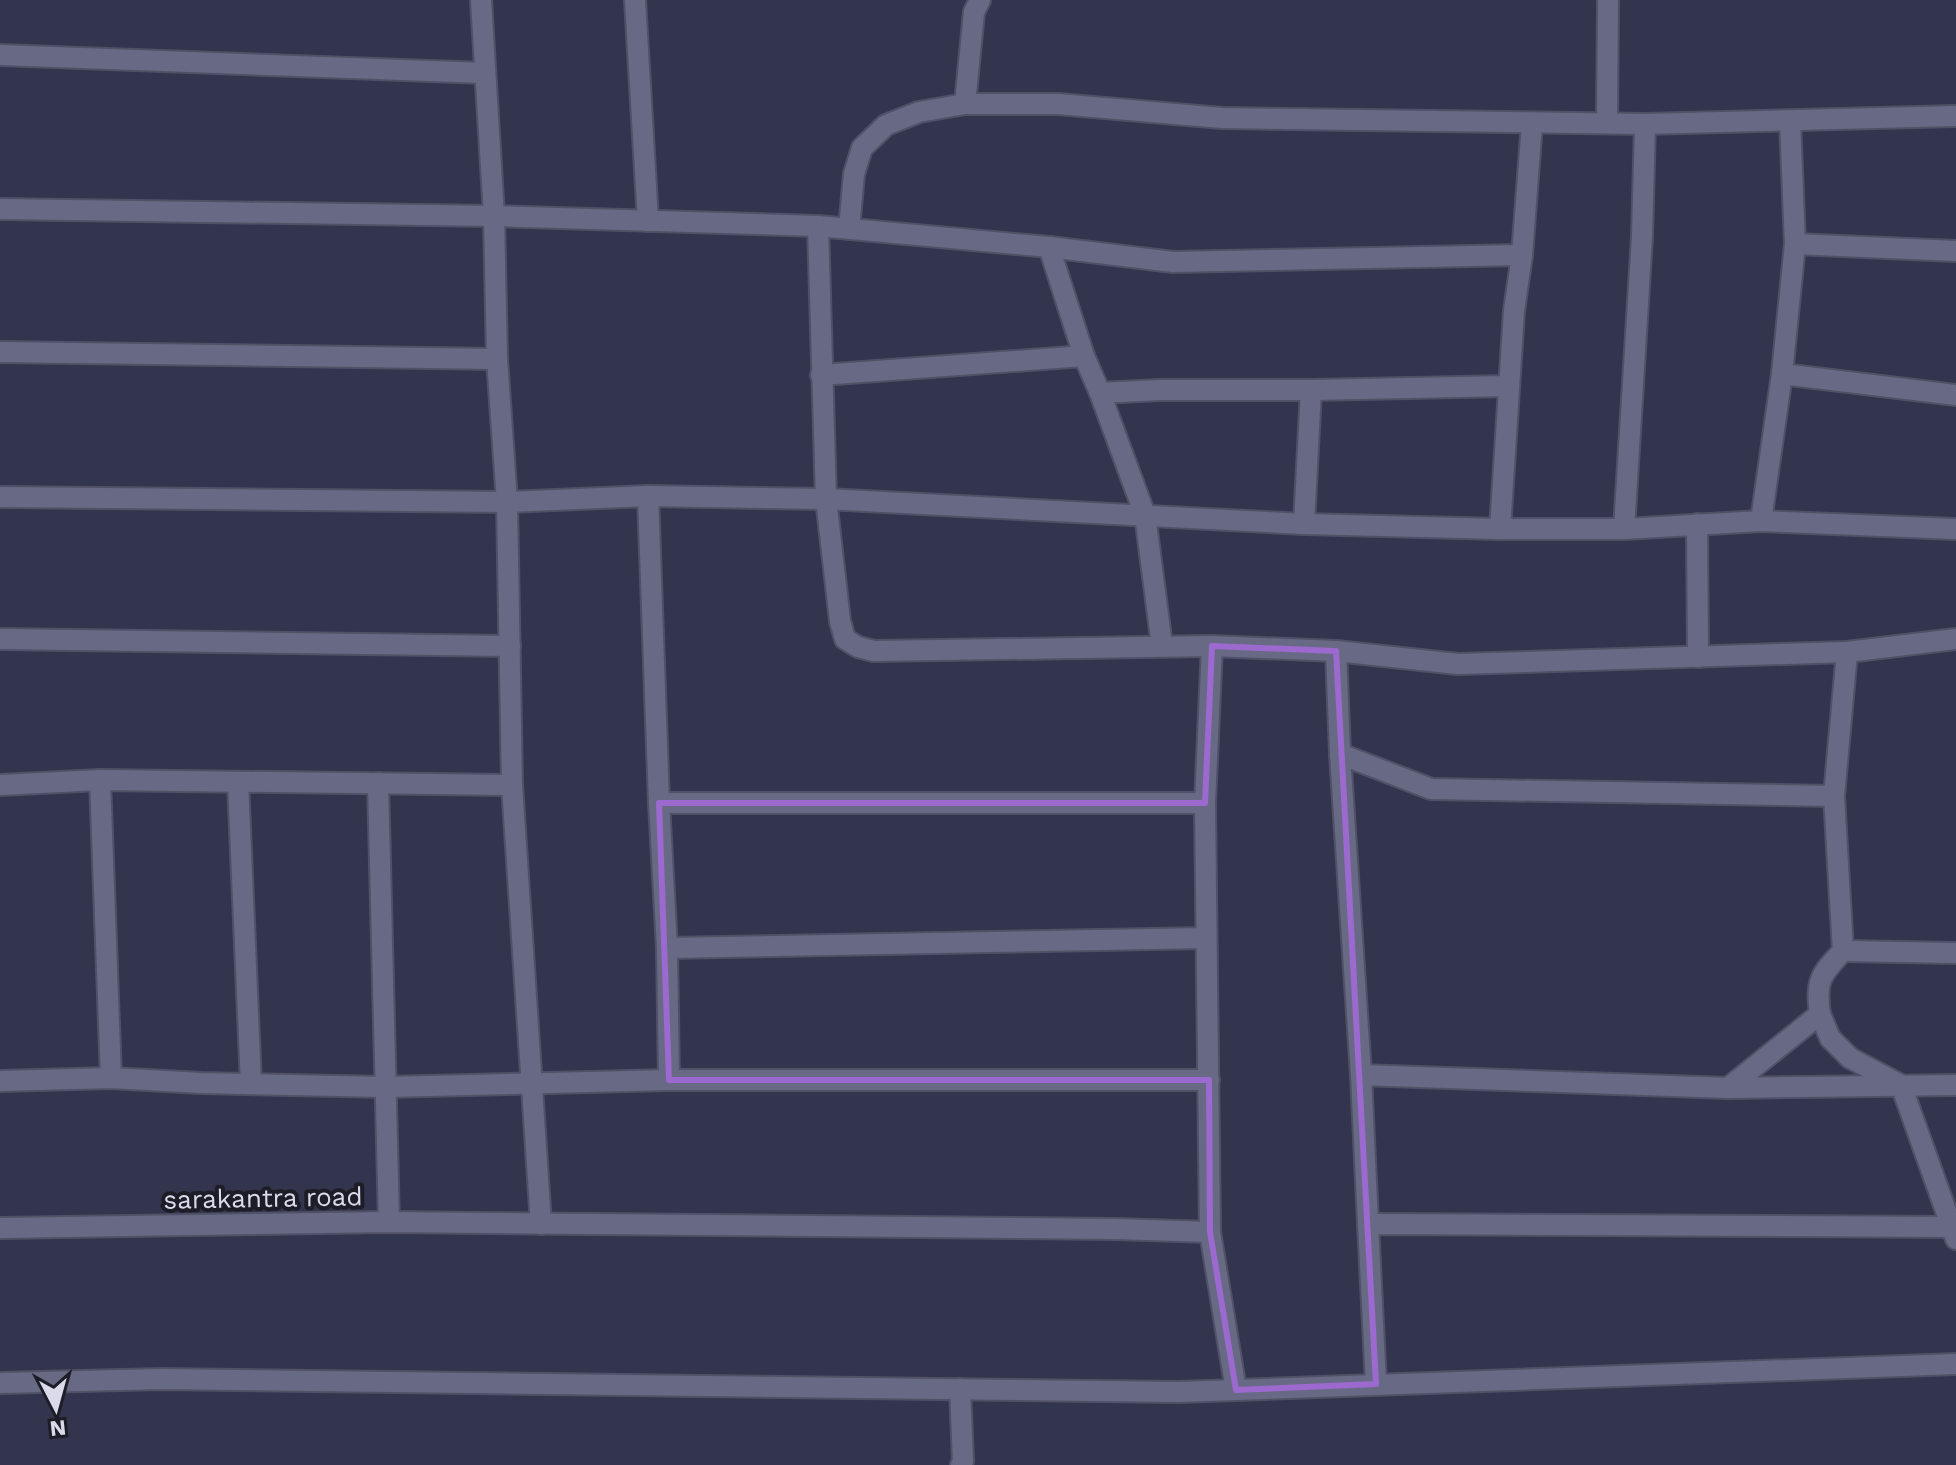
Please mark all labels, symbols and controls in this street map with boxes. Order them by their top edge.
street label: sarakantra road [163,1181,363,1215]
north arrow [16,1369,96,1449]
text: N [49,1415,67,1442]

